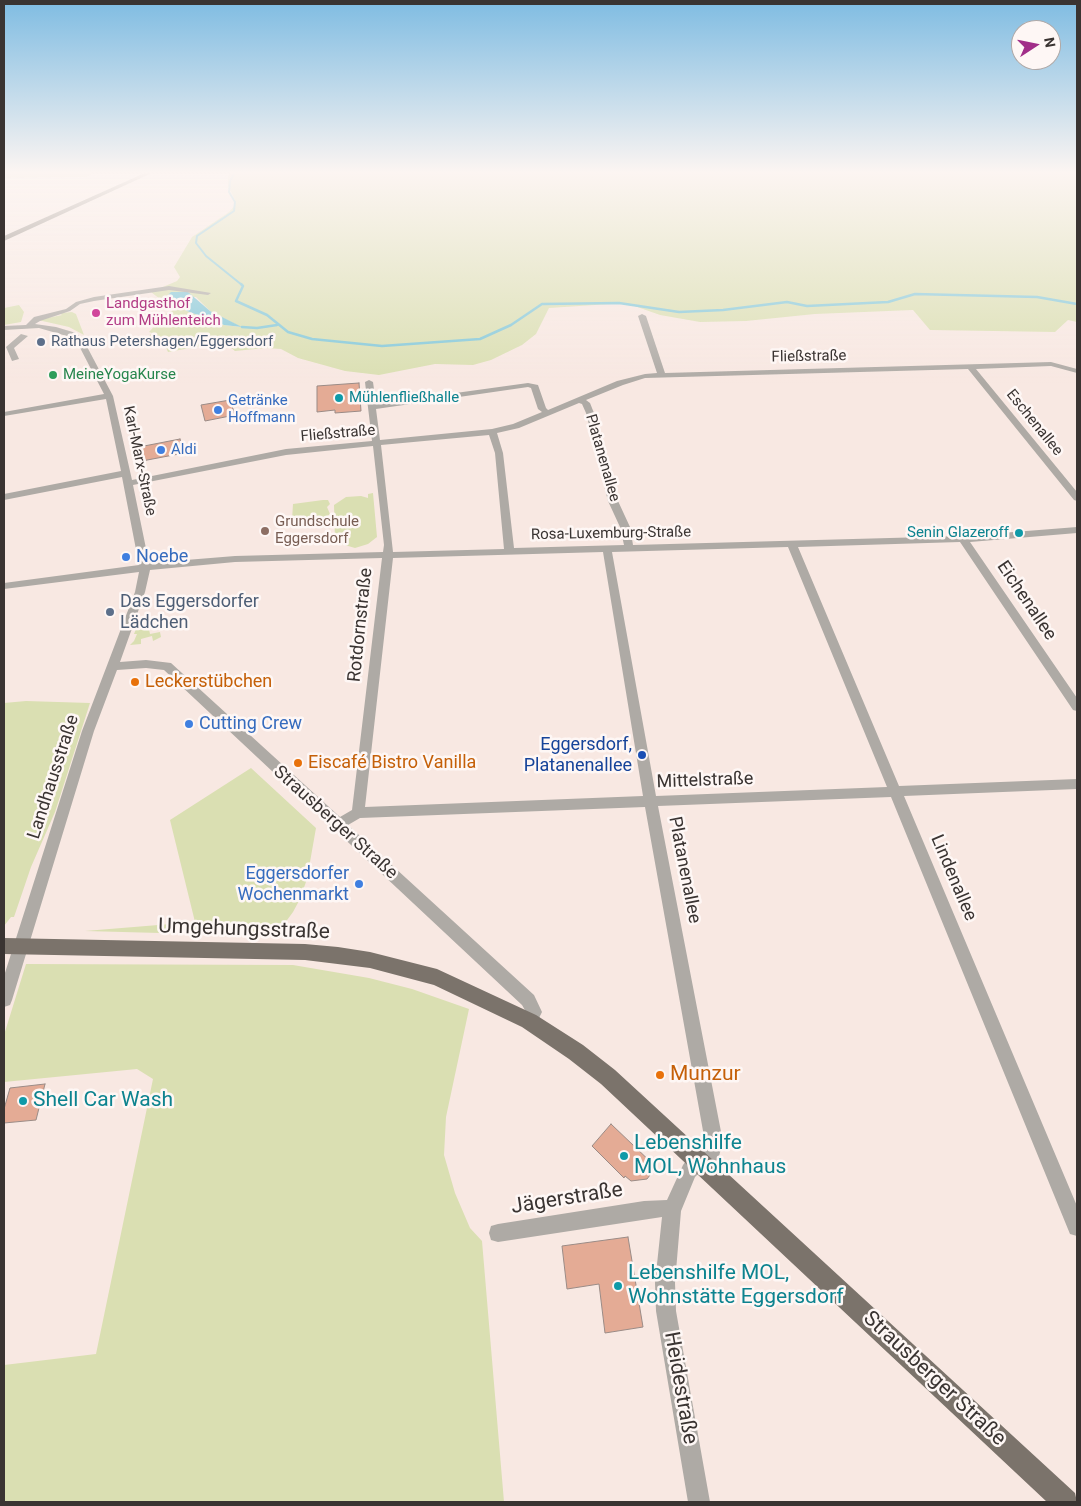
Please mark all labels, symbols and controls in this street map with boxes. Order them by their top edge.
north arrow [1011,20,1061,70]
text: N [1041,36,1059,49]
place label: Landgasthof zum Mühlenteich [106,295,221,330]
marker: Landgasthof zum Mühlenteich [90,307,102,319]
place label: Rathaus Petershagen/Eggersdorf [51,333,273,351]
marker: Rathaus Petershagen/Eggersdorf [35,336,47,348]
street label: Fließstraße [771,347,847,367]
place label: MeineYogaKurse [63,366,176,384]
marker: MeineYogaKurse [47,369,59,381]
street label: Eschenallee [1002,386,1066,460]
place label: Mühlenfließhalle [349,389,459,407]
place label: Getränke Hoffmann [228,392,296,427]
marker: Mühlenfließhalle [333,392,345,404]
street label: Karl-Marx-Straße [119,404,159,518]
marker: Getränke Hoffmann [212,404,224,416]
street label: Platanenallee [581,412,623,504]
street label: Fließstraße [300,422,376,446]
place label: Aldi [171,441,197,459]
marker: Aldi [155,444,167,456]
place label: Grundschule Eggersdorf [275,513,359,548]
street label: Rosa-Luxemburg-Straße [531,524,691,544]
place label: Senin Glazeroff [907,524,1009,542]
marker: Grundschule Eggersdorf [259,525,271,537]
marker: Senin Glazeroff [1013,527,1025,539]
place label: Noebe [136,546,188,568]
marker: Noebe [120,551,132,563]
street label: Eichenallee [992,557,1060,645]
street label: Rotdornstraße [344,567,378,683]
place label: Das Eggersdorfer Lädchen [120,591,259,634]
marker: Das Eggersdorfer Lädchen [104,606,116,618]
place label: Leckerstübchen [145,671,272,693]
marker: Leckerstübchen [129,676,141,688]
street label: Landhausstraße [24,712,84,842]
place label: Cutting Crew [199,713,302,735]
marker: Cutting Crew [183,718,195,730]
place label: Eggersdorf, Platanenallee [524,734,632,776]
marker: Eggersdorf, Platanenallee [636,749,648,761]
place label: Eiscafé Bistro Vanilla [308,752,476,774]
marker: Eiscafé Bistro Vanilla [292,757,304,769]
street label: Strausberger Straße [269,762,401,884]
street label: Mittelstraße [656,769,754,793]
street label: Platanenallee [663,815,705,925]
street label: Lindenallee [925,832,981,924]
place label: Eggersdorfer Wochenmarkt [238,863,349,906]
marker: Eggersdorfer Wochenmarkt [353,878,365,890]
street label: Umgehungsstraße [158,914,330,946]
place label: Munzur [670,1062,741,1088]
marker: Munzur [654,1069,666,1081]
place label: Shell Car Wash [33,1088,173,1114]
marker: Shell Car Wash [17,1095,29,1107]
place label: Lebenshilfe MOL, Wohnhaus [634,1131,786,1181]
marker: Lebenshilfe MOL, Wohnhaus [618,1150,630,1162]
street label: Jägerstraße [509,1178,625,1220]
place label: Lebenshilfe MOL, Wohnstätte Eggersdorf [628,1261,843,1311]
marker: Lebenshilfe MOL, Wohnstätte Eggersdorf [612,1280,624,1292]
street label: Strausberger Straße [857,1306,1011,1452]
street label: Heidestraße [658,1330,702,1446]

